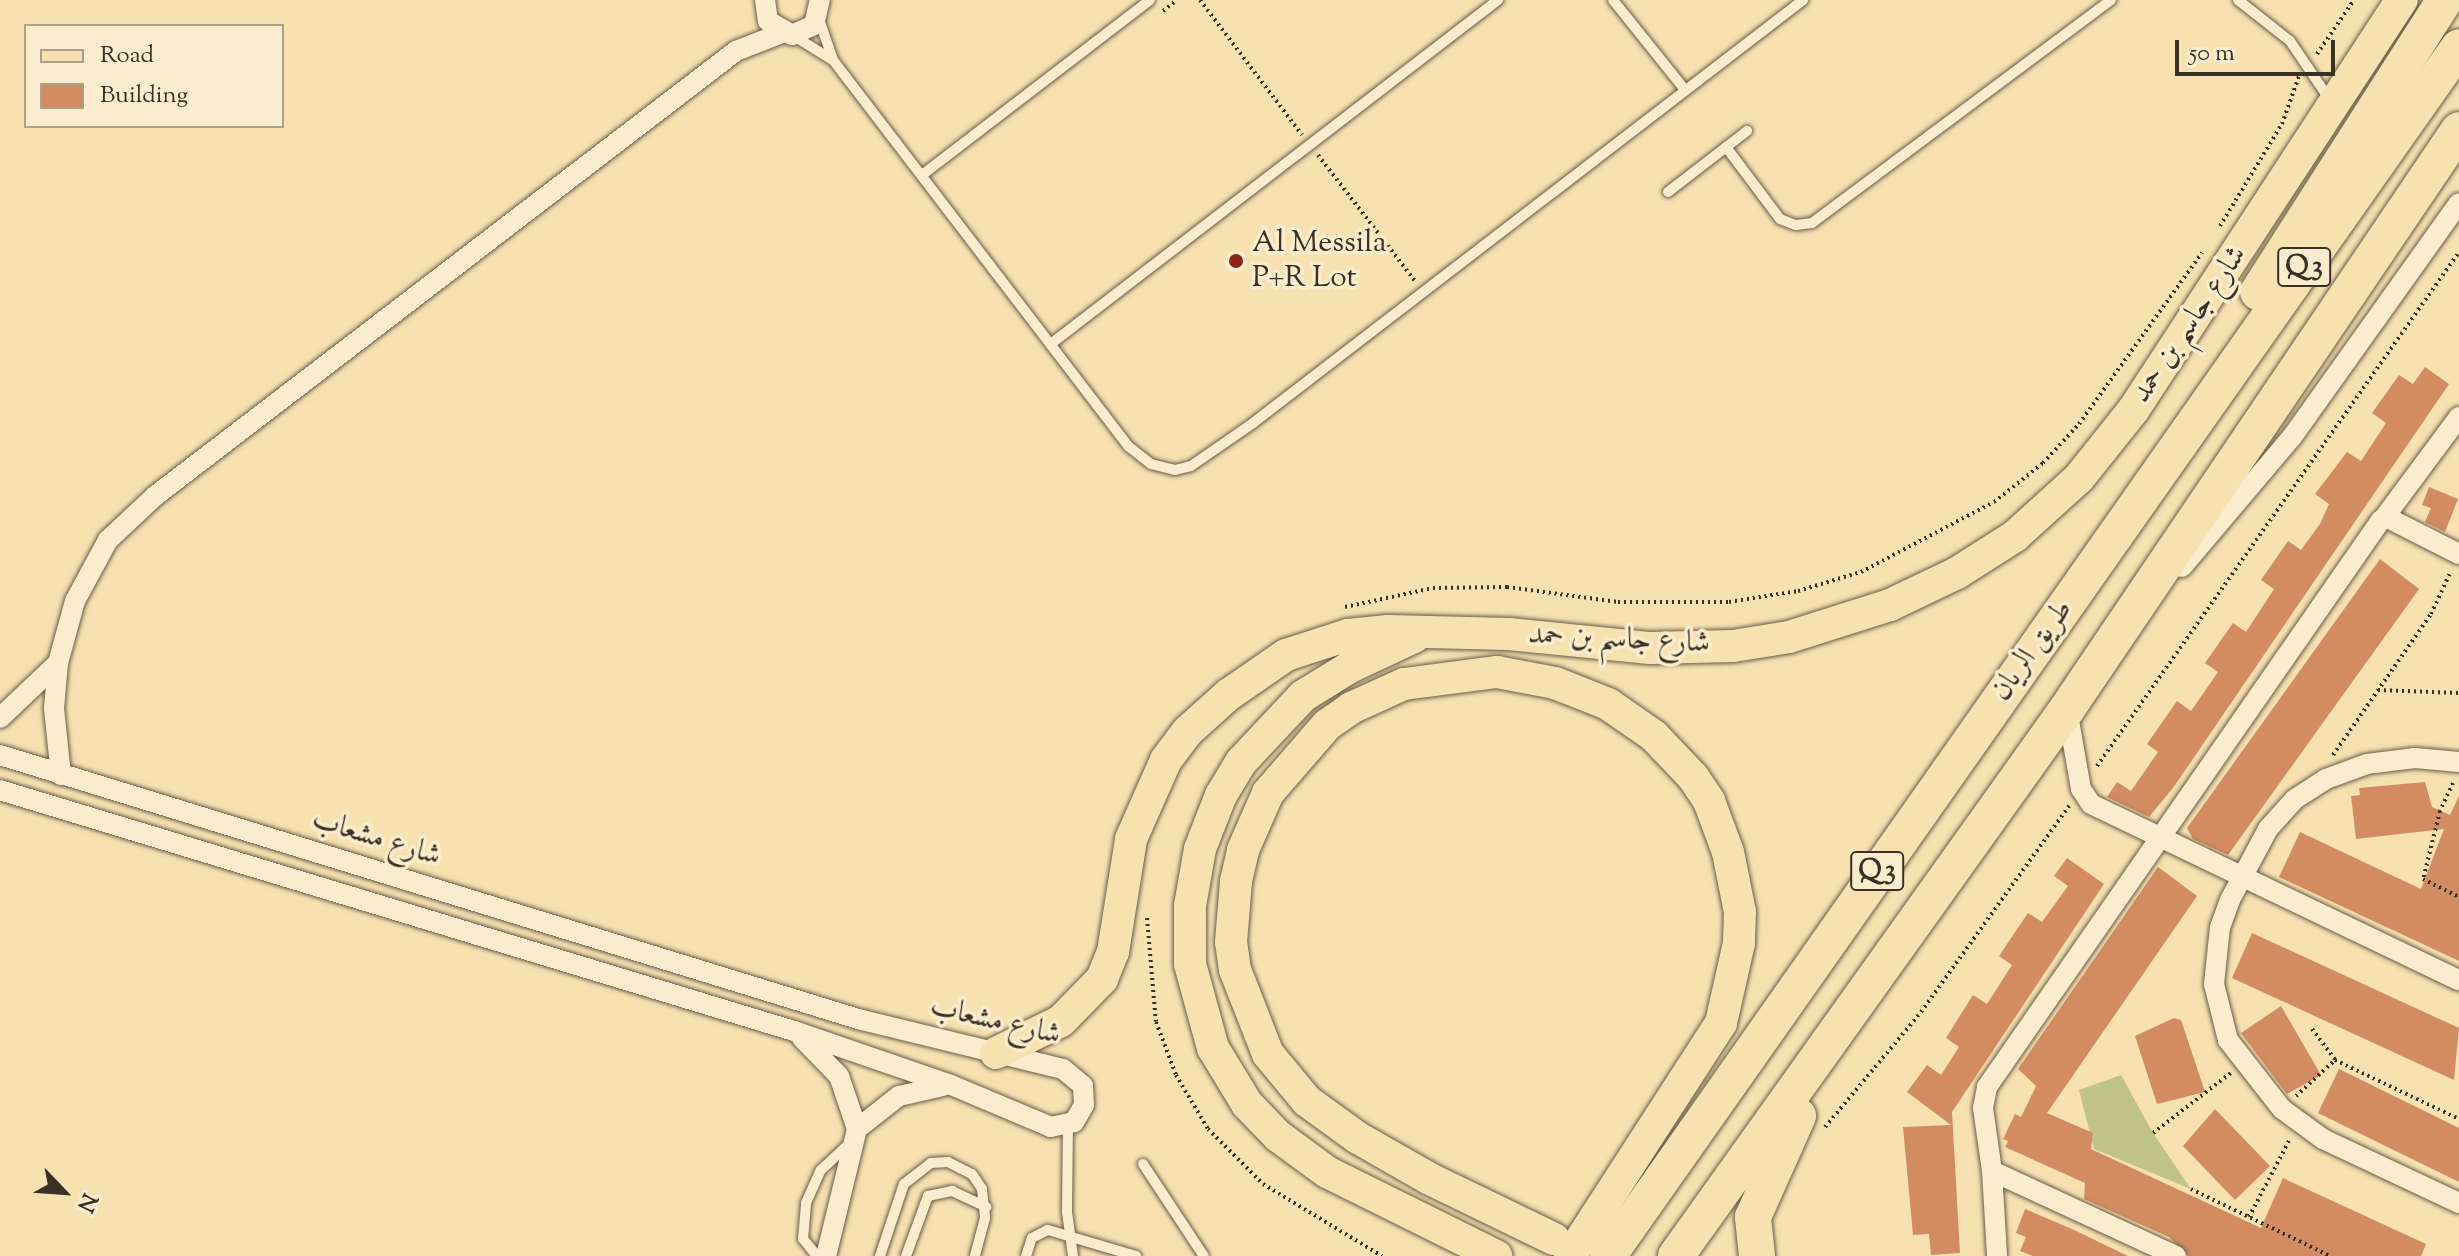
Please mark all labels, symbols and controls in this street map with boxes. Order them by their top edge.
legend [24,24,284,128]
scale bar [2179,24,2339,74]
text: 50 m [2189,37,2235,71]
text: Road [100,39,154,73]
text: Building [100,79,188,113]
place label: Al Messila P+R Lot [1252,226,1387,296]
street label: شارع جاسم بن حمد [2124,239,2256,411]
road number: Q3 [2276,243,2332,291]
marker: Al Messila P+R Lot [1227,252,1245,270]
street label: طريق الريان [1984,593,2082,709]
street label: شارع جاسم بن حمد [1527,617,1711,663]
street label: شارع مشعاب [307,802,445,876]
road number: Q3 [1849,847,1905,895]
street label: شارع مشعاب [926,990,1064,1054]
north arrow [24,1152,104,1232]
text: N [68,1187,104,1217]

